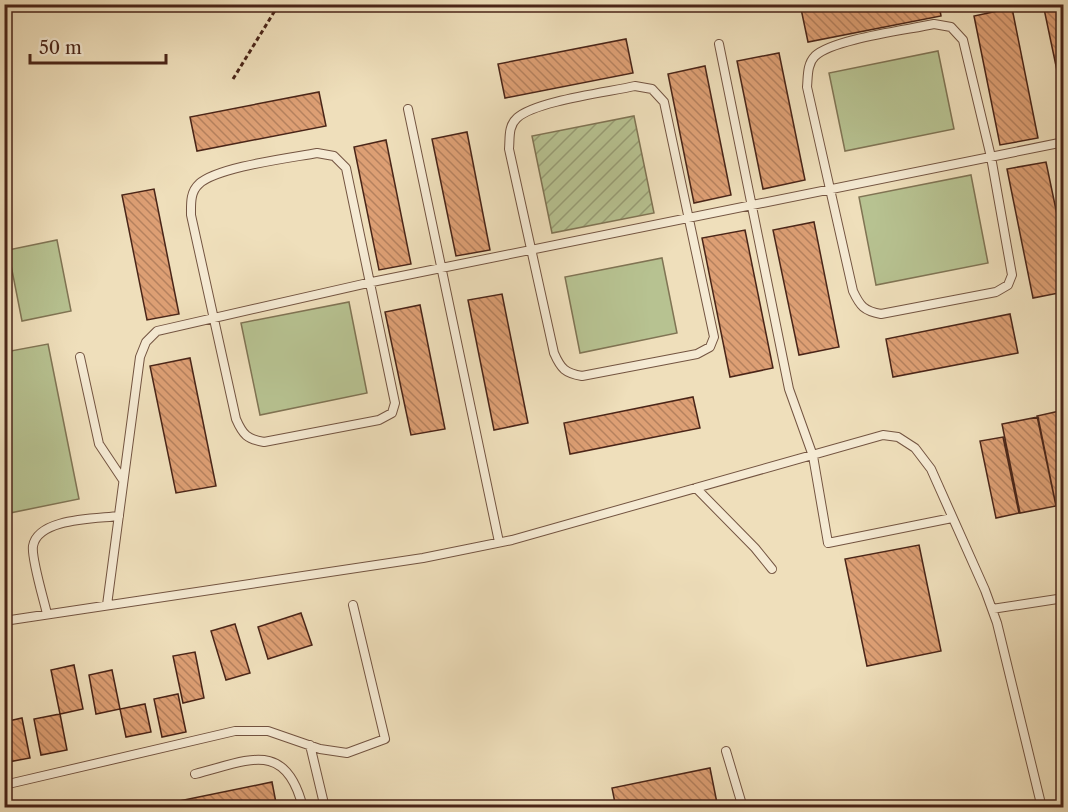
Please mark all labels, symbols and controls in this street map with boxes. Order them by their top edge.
scale bar [30,27,166,65]
text: 50 m [39,37,82,59]

